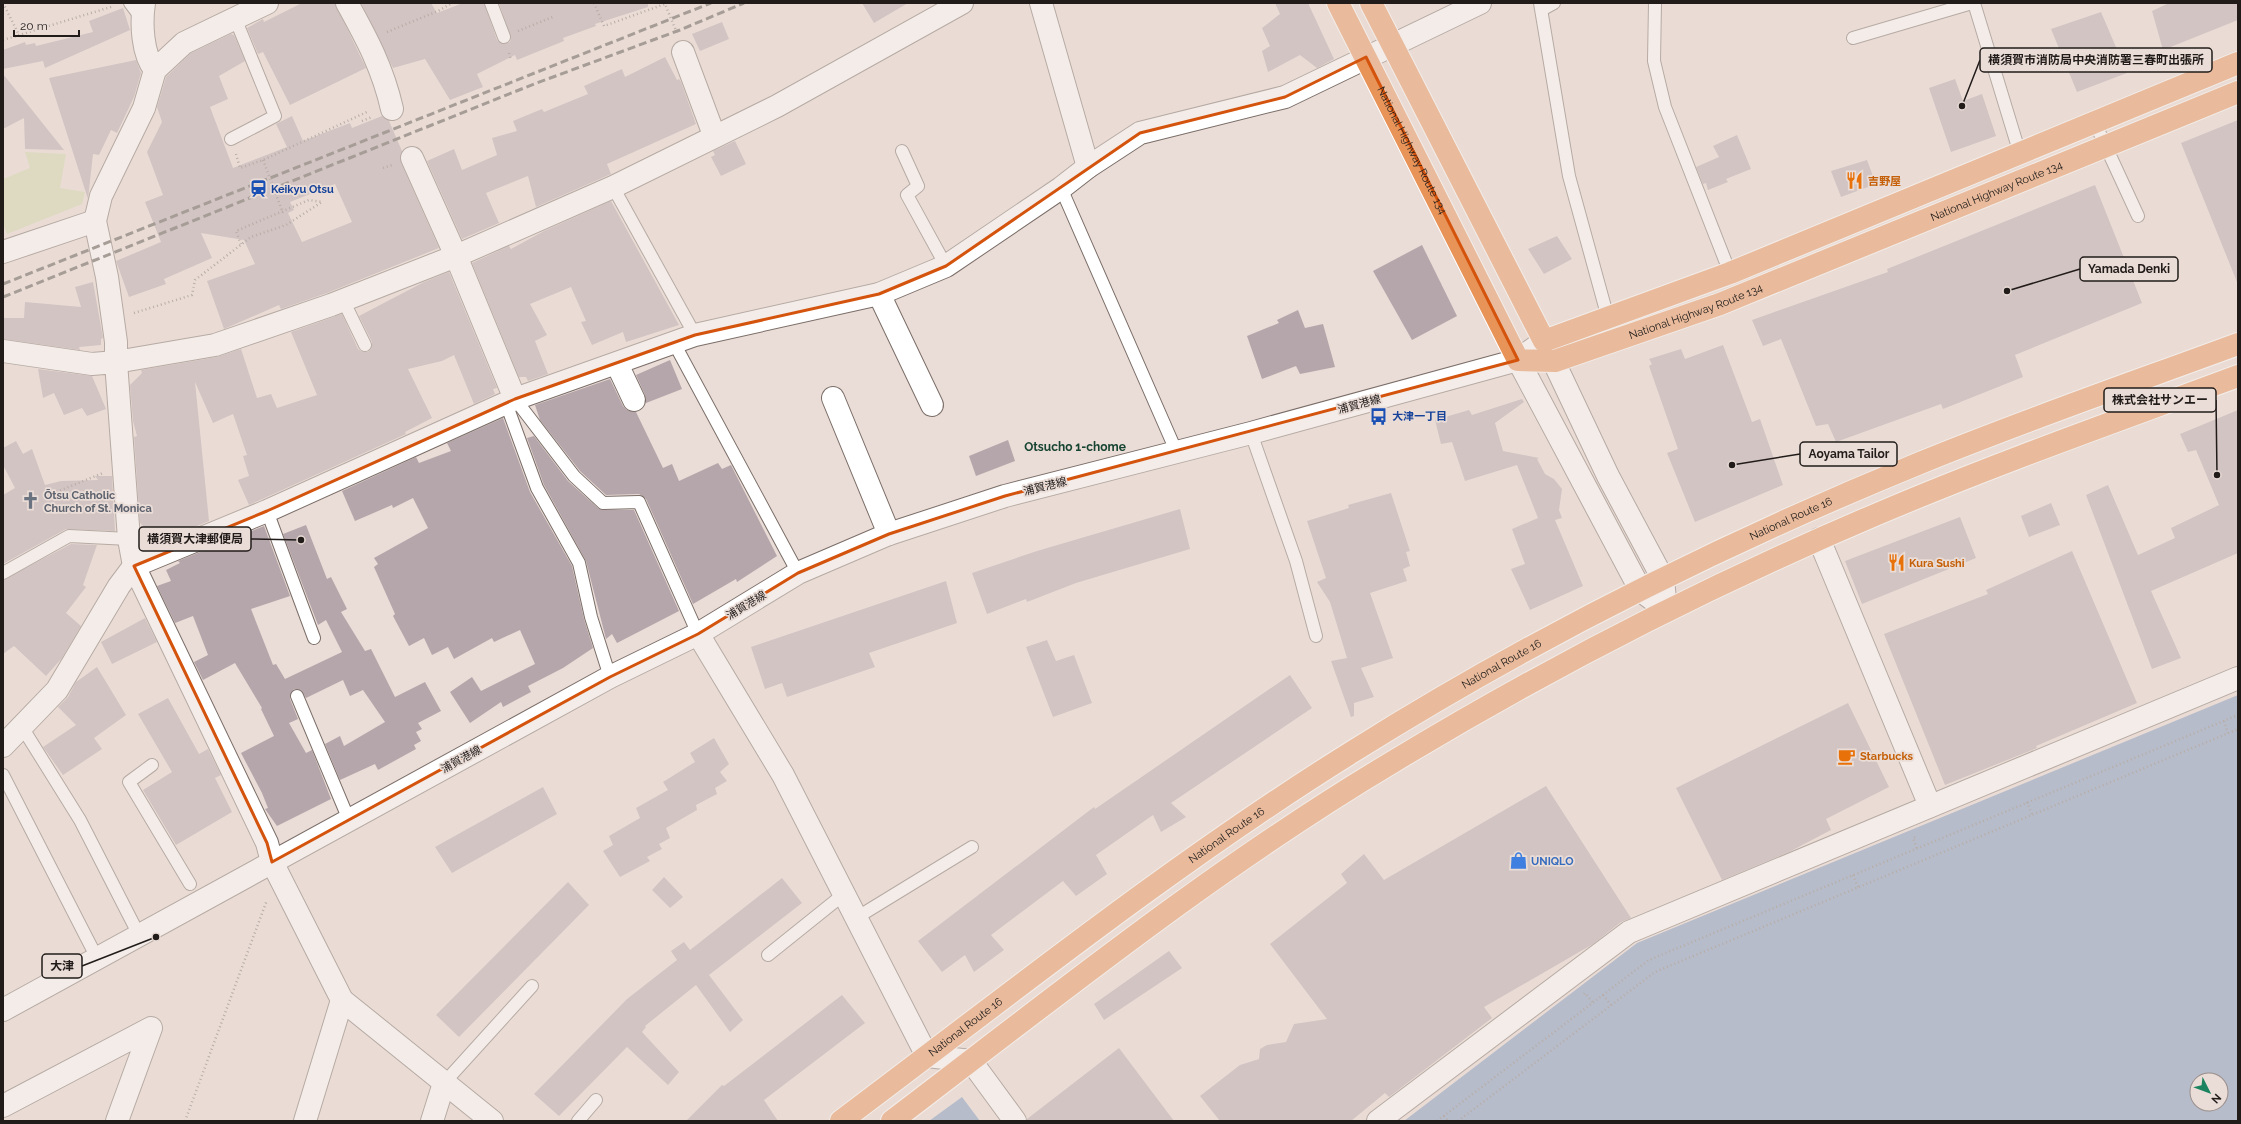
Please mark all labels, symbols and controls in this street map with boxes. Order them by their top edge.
scale bar [14,12,79,38]
text: 20 m [20,19,48,33]
callout: 横須賀市消防局中央消防署三春町出張所 [1980,48,2212,72]
text: 横須賀市消防局中央消防署三春町出張所 [1988,53,2204,67]
street label: National Highway Route 134 [1374,85,1449,217]
street label: National Highway Route 134 [1929,159,2064,224]
restaurant icon: 吉野屋 [1845,171,1865,191]
place label: 吉野屋 [1868,175,1901,188]
station icon: Keikyu Otsu [248,179,268,199]
place label: Keikyu Otsu [271,183,334,196]
callout: Yamada Denki [2080,257,2178,281]
text: Yamada Denki [2088,262,2170,276]
street label: National Highway Route 134 [1627,281,1765,342]
callout: 株式会社サンエー [2104,388,2216,412]
street label: 浦賀港線 [1336,393,1382,416]
text: 株式会社サンエー [2112,393,2208,407]
bus stop icon: 大津一丁目 [1369,406,1389,426]
place label: 大津一丁目 [1392,410,1447,423]
district label: Otsucho 1-chome [1024,440,1126,454]
callout: Aoyama Tailor [1800,442,1897,466]
text: Aoyama Tailor [1809,447,1890,461]
street label: 浦賀港線 [1022,475,1068,498]
place label: Ōtsu Catholic Church of St. Monica [44,489,152,515]
church icon: Ōtsu Catholic Church of St. Monica [21,491,41,511]
street label: National Route 16 [1748,495,1835,543]
callout: 横須賀大津郵便局 [139,527,251,551]
text: 横須賀大津郵便局 [147,532,243,546]
restaurant icon: Kura Sushi [1886,553,1906,573]
place label: Kura Sushi [1909,557,1965,570]
street label: 浦賀港線 [724,589,768,622]
street label: National Route 16 [1459,637,1544,692]
street label: 浦賀港線 [439,743,484,776]
cafe icon: Starbucks [1837,746,1857,766]
place label: Starbucks [1860,750,1913,763]
street label: National Route 16 [1186,804,1267,866]
shop icon: UNIQLO [1508,851,1528,871]
place label: UNIQLO [1531,855,1574,868]
callout: 大津 [42,954,82,978]
text: 大津 [50,959,74,973]
street label: National Route 16 [926,995,1005,1059]
north arrow [2189,1072,2229,1112]
text: N [2208,1091,2224,1106]

